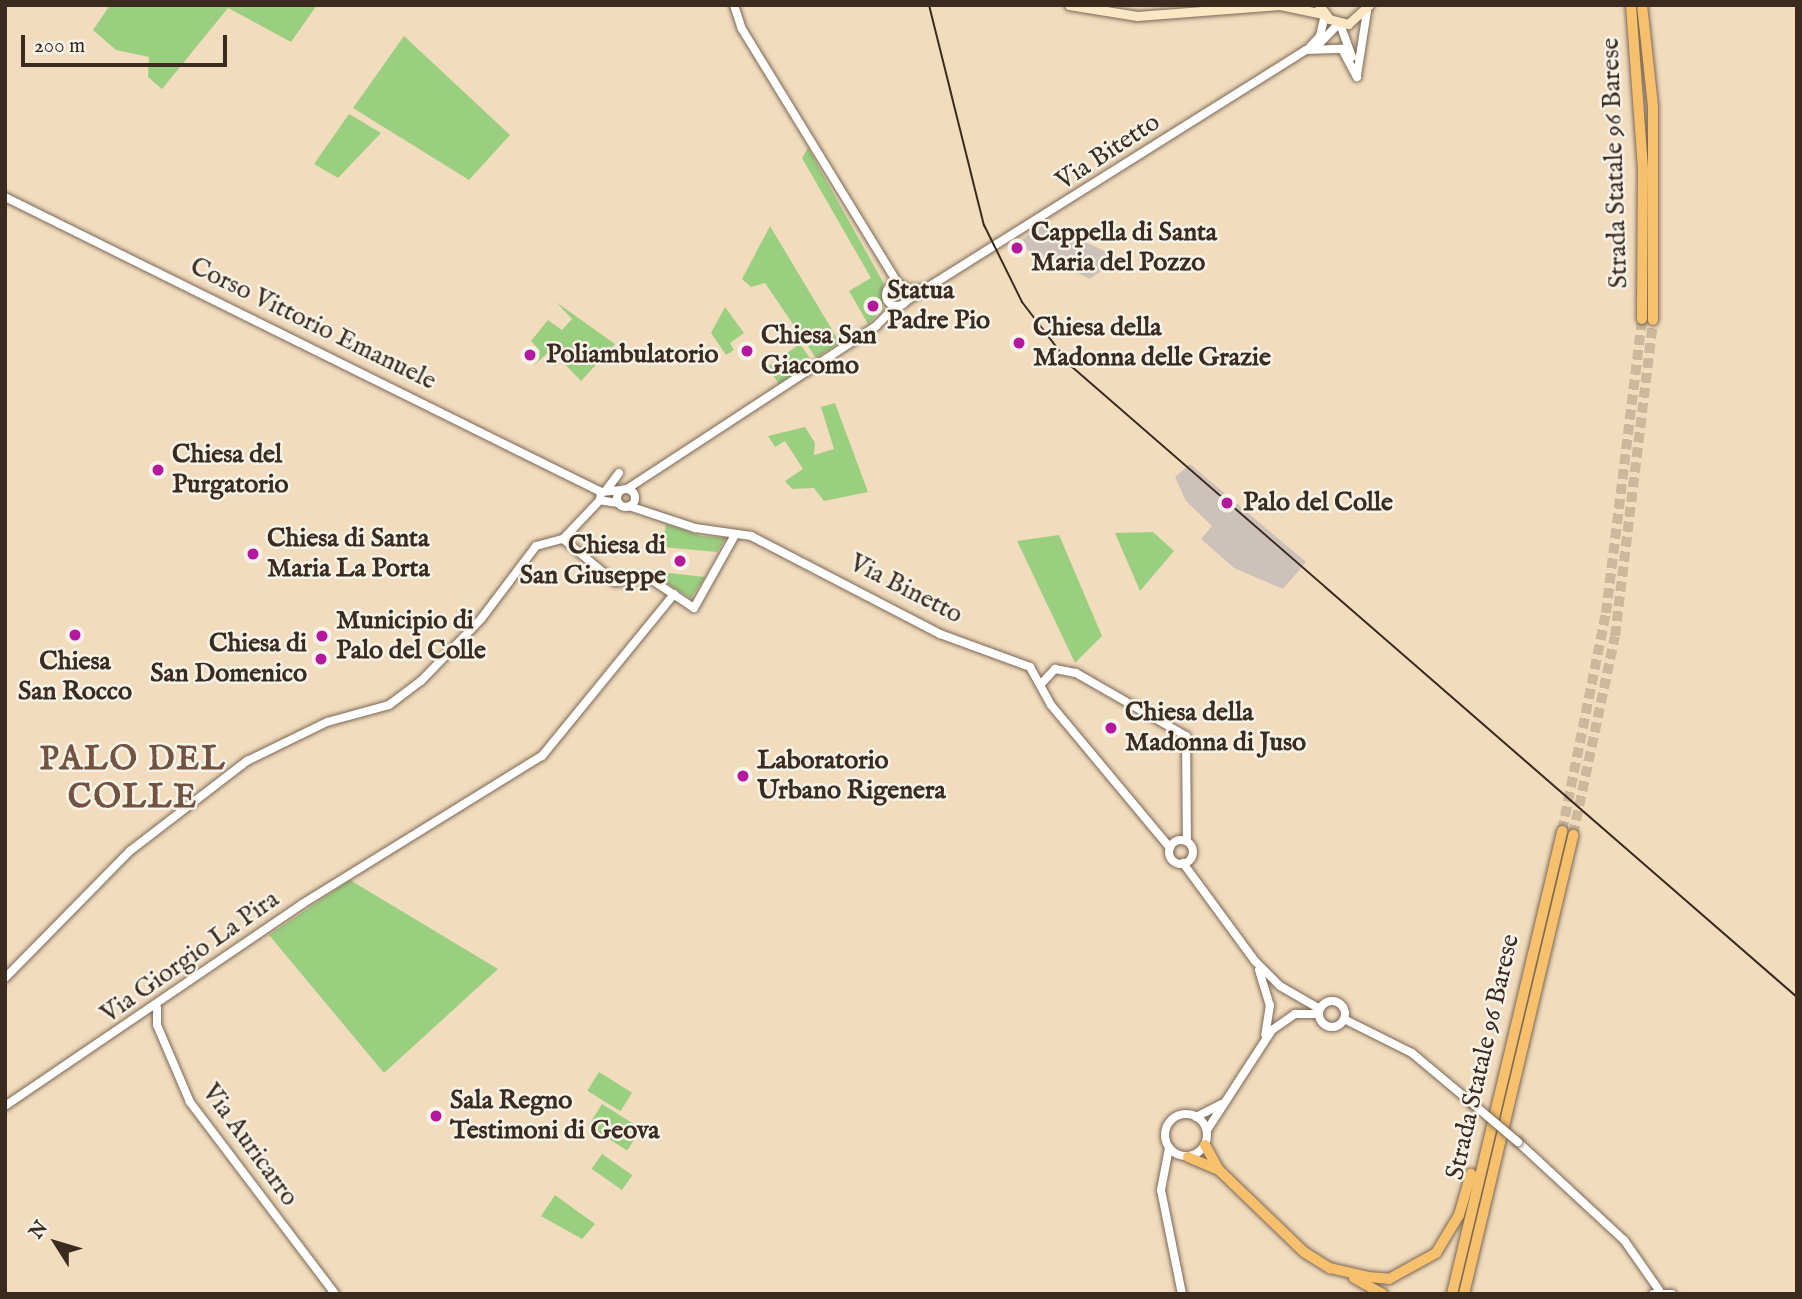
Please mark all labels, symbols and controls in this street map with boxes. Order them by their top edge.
scale bar [24,21,231,65]
text: 200 m [34,33,85,60]
street label: Strada Statale 96 Barese [1595,37,1635,289]
street label: Via Bitetto [1050,107,1166,197]
place label: Cappella di Santa Maria del Pozzo [1031,217,1217,278]
marker: Cappella di Santa Maria del Pozzo [1009,240,1025,256]
street label: Corso Vittorio Emanuele [185,251,441,397]
place label: Statua Padre Pio [887,275,990,336]
marker: Statua Padre Pio [865,298,881,314]
place label: Chiesa della Madonna delle Grazie [1033,312,1271,374]
place label: Chiesa San Giacomo [761,320,877,382]
marker: Chiesa della Madonna delle Grazie [1011,335,1027,351]
place label: Poliambulatorio [546,339,719,371]
marker: Chiesa San Giacomo [739,343,755,359]
marker: Poliambulatorio [520,345,540,365]
place label: Chiesa del Purgatorio [172,439,289,500]
marker: Chiesa del Purgatorio [150,462,166,478]
place label: Palo del Colle [1243,487,1393,519]
marker: Palo del Colle [1217,493,1237,513]
place label: Chiesa di Santa Maria La Porta [267,523,430,584]
place label: Chiesa di San Giuseppe [520,530,666,592]
marker: Chiesa di Santa Maria La Porta [245,546,261,562]
street label: Via Binetto [844,547,968,631]
marker: Chiesa di San Giuseppe [672,553,688,569]
place label: Municipio di Palo del Colle [336,605,486,666]
marker: Chiesa San Rocco [67,627,83,643]
place label: Chiesa di San Domenico [150,628,307,690]
marker: Municipio di Palo del Colle [314,628,330,644]
place label: Chiesa San Rocco [18,646,132,708]
marker: Chiesa di San Domenico [313,651,329,667]
place label: Chiesa della Madonna di Juso [1125,697,1306,758]
marker: Chiesa della Madonna di Juso [1103,720,1119,736]
district label: PALO DEL COLLE [41,741,225,819]
place label: Laboratorio Urbano Rigenera [757,745,946,806]
marker: Laboratorio Urbano Rigenera [735,768,751,784]
street label: Via Giorgio La Pira [95,884,285,1030]
street label: Strada Statale 96 Barese [1440,931,1526,1183]
street label: Via Auricarro [195,1078,305,1212]
place label: Sala Regno Testimoni di Geova [450,1085,660,1146]
marker: Sala Regno Testimoni di Geova [428,1108,444,1124]
north arrow [21,1208,91,1278]
text: N [25,1217,54,1244]

